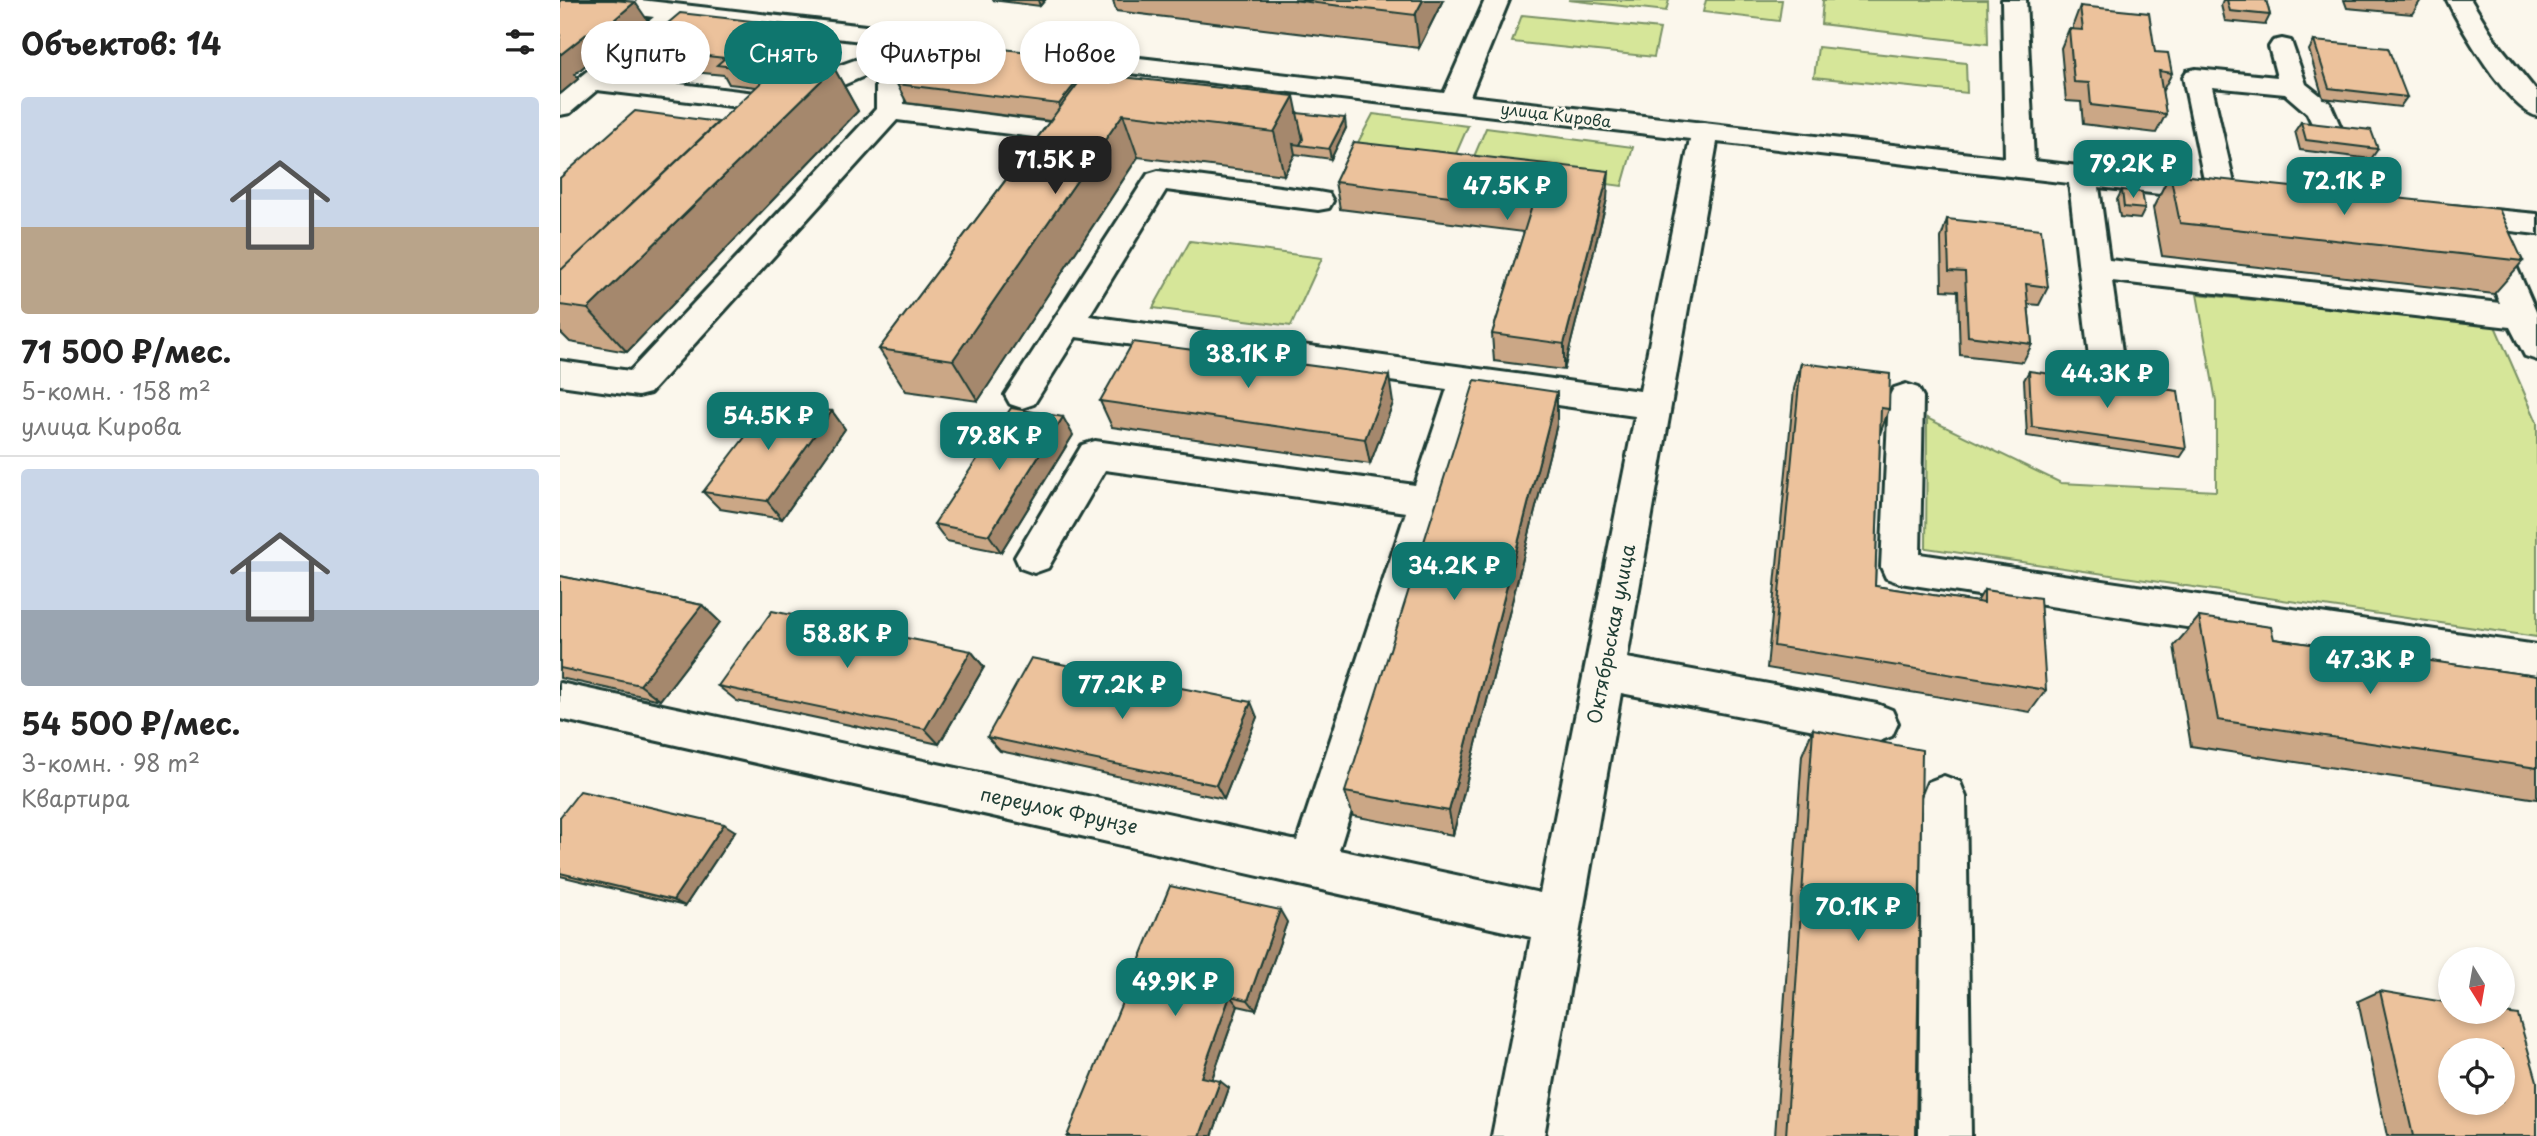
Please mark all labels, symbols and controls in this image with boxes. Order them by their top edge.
text: Объектов: 14 [21,20,221,65]
chip: Купить [581,21,710,84]
chip: Снять [724,21,842,84]
chip: Фильтры [856,21,1006,84]
chip: Новое [1020,21,1140,84]
icon: filters [501,23,539,61]
street label: улица Кирова [1499,95,1613,133]
pin: 71.5K ₽ [990,136,1120,196]
pin: 79.2K ₽ [2068,140,2198,200]
text: 71.5K ₽ [1014,141,1096,176]
icon: home [217,142,343,268]
text: 79.2K ₽ [2089,145,2177,180]
pin: 72.1K ₽ [2279,158,2409,217]
pin: 47.5K ₽ [1442,162,1572,222]
text: 72.1K ₽ [2303,162,2385,197]
text: 47.5K ₽ [1463,167,1551,202]
text: 71 500 ₽/мес. [21,328,231,373]
pin: 38.1K ₽ [1183,330,1313,390]
text: 38.1K ₽ [1206,335,1290,370]
pin: 44.3K ₽ [2042,350,2172,410]
text: 44.3K ₽ [2061,355,2153,390]
text: 5-комн. · 158 m² [21,373,211,408]
pin: 54.5K ₽ [703,392,833,452]
text: 54.5K ₽ [723,397,813,432]
text: улица Кирова [21,408,181,443]
pin: 79.8K ₽ [934,412,1064,472]
text: 79.8K ₽ [956,417,1042,452]
icon: home [217,514,343,640]
street label: Октябрьская улица [1579,541,1641,726]
pin: 34.2K ₽ [1389,542,1519,602]
text: 34.2K ₽ [1408,547,1500,582]
pin: 58.8K ₽ [782,610,912,670]
text: 58.8K ₽ [802,615,892,650]
pin: 47.3K ₽ [2305,636,2435,696]
text: 47.3K ₽ [2325,641,2415,676]
pin: 77.2K ₽ [1057,662,1187,721]
text: 77.2K ₽ [1078,666,1166,701]
text: 54 500 ₽/мес. [21,700,240,745]
text: 3-комн. · 98 m² [21,745,200,780]
street label: переулок Фрунзе [978,779,1140,839]
text: Квартира [21,780,129,815]
pin: 70.1K ₽ [1793,884,1923,943]
text: 70.1K ₽ [1816,888,1900,923]
north arrow [2438,947,2515,1024]
map controls [2438,947,2515,1115]
pin: 49.9K ₽ [1110,958,1240,1018]
text: 49.9K ₽ [1132,963,1218,998]
button: locate [2438,1038,2515,1115]

